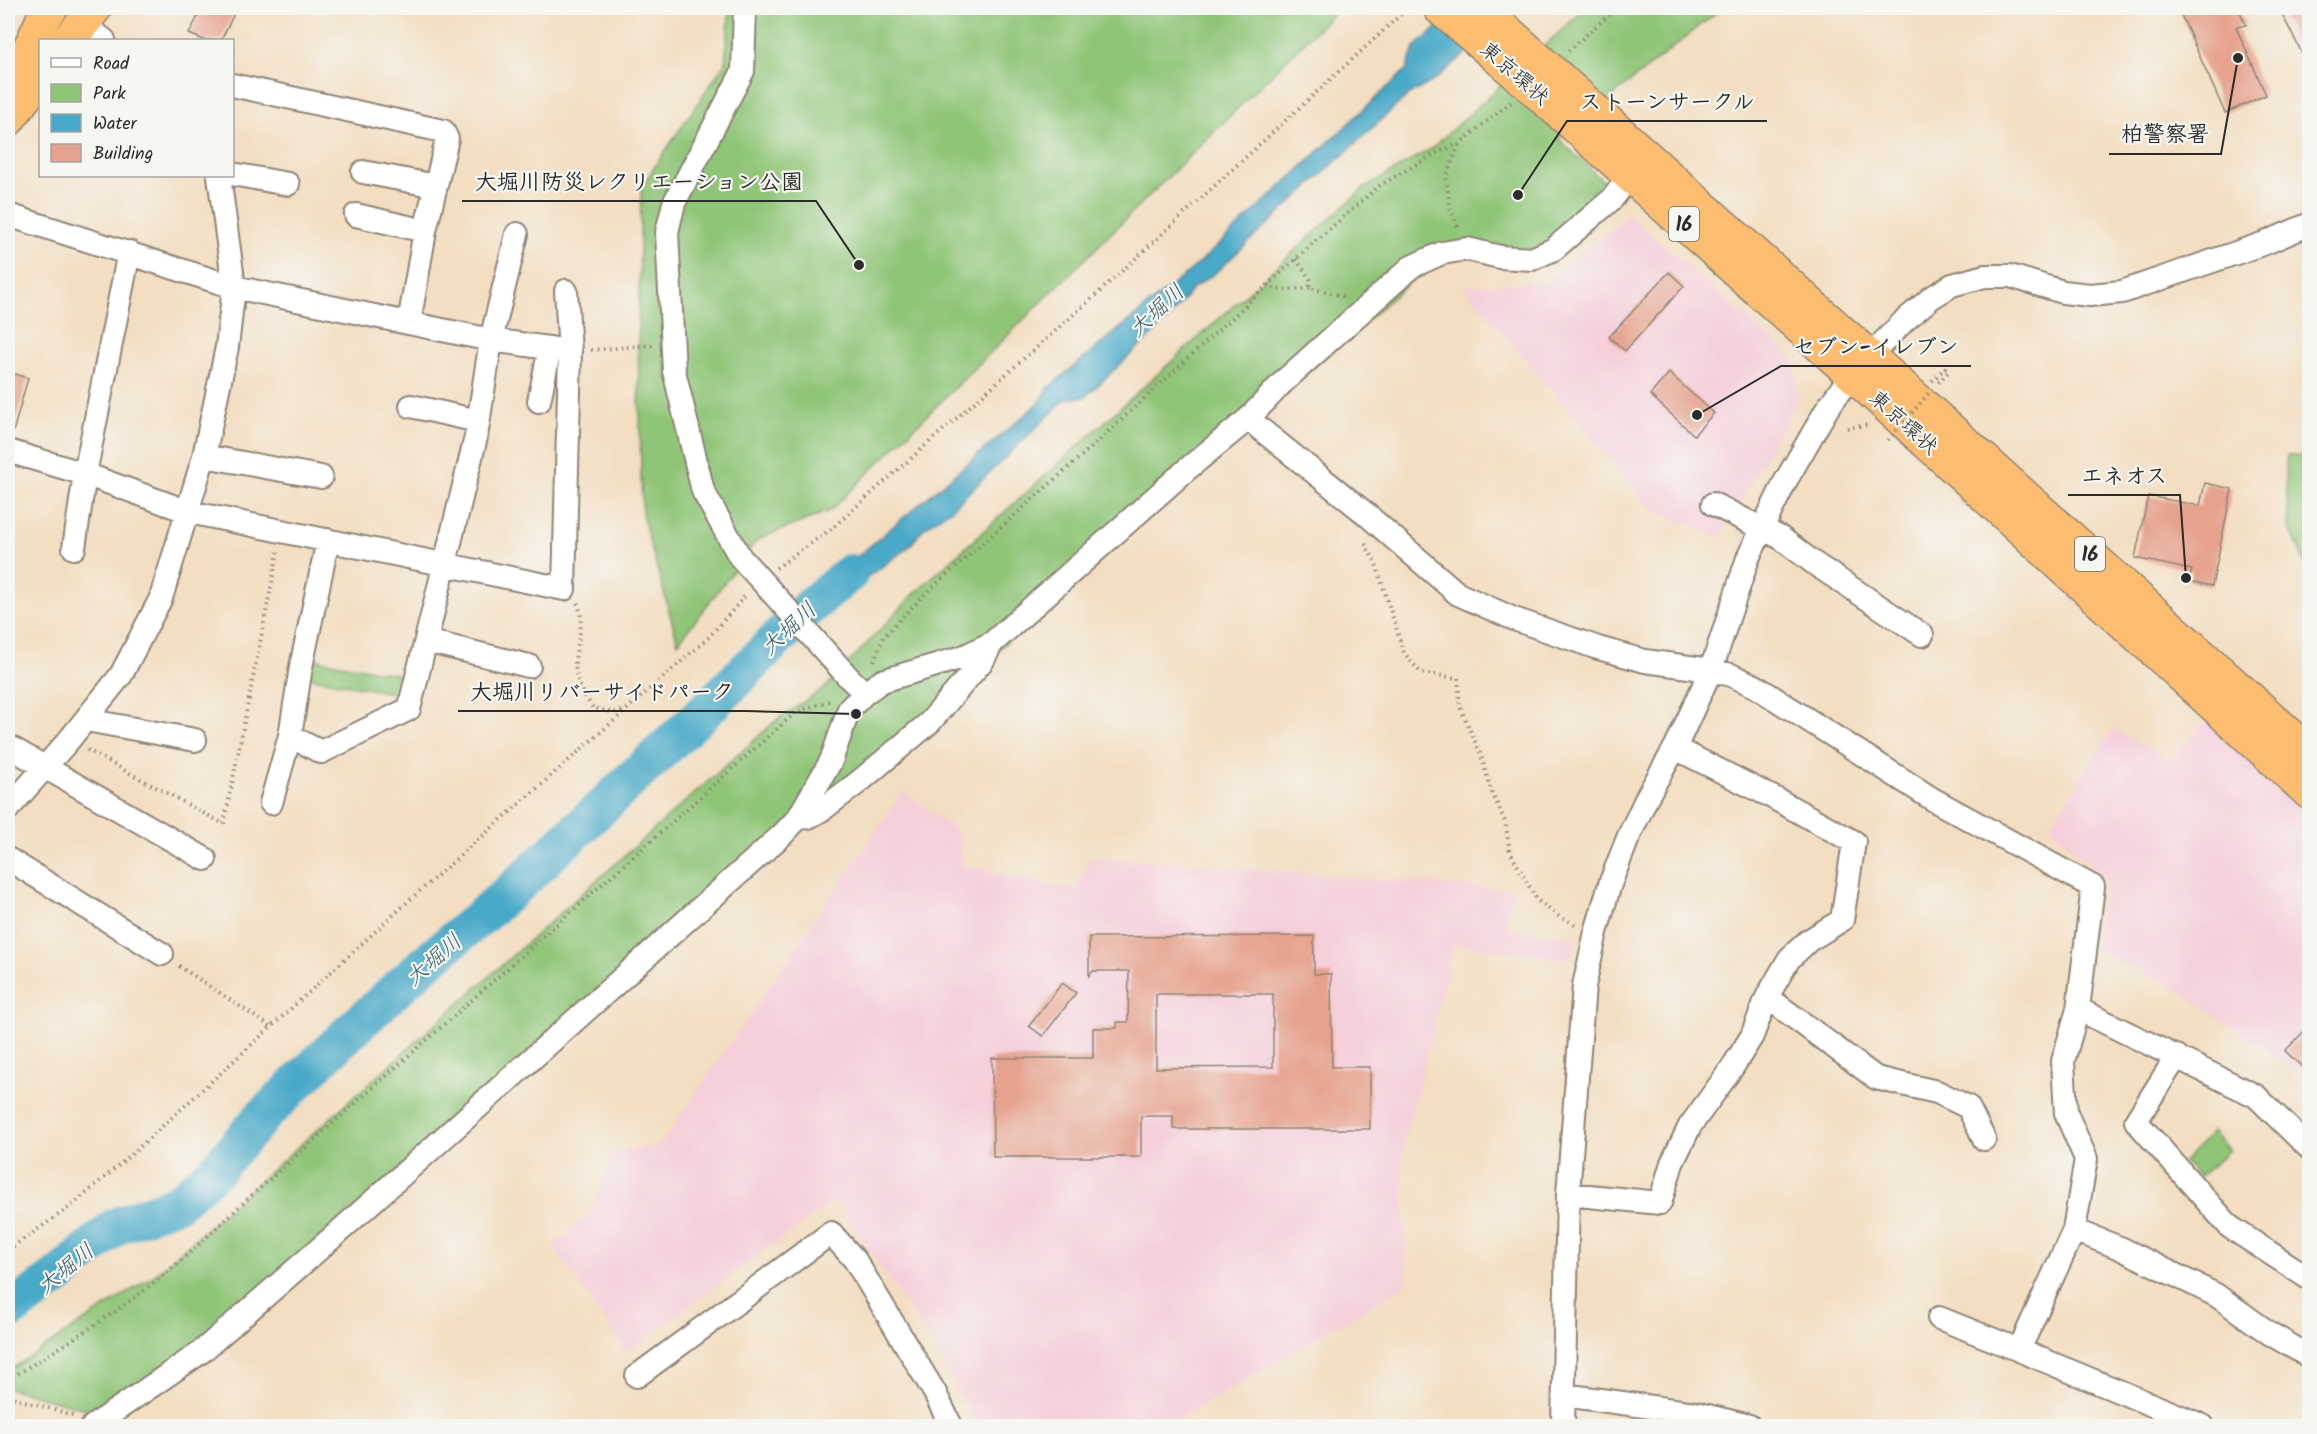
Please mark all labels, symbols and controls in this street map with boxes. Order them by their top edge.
street label: 東京環状 [1471,34,1557,114]
legend [39,39,234,177]
text: Road [93,50,130,79]
text: Park [93,80,126,109]
callout: ストーンサークル [1567,81,1767,121]
text: ストーンサークル [1579,86,1755,121]
text: Water [93,110,138,139]
callout: 柏警察署 [2109,114,2221,154]
text: 柏警察署 [2121,118,2209,153]
text: Building [93,140,153,169]
callout: 大堀川防災レクリエーション公園 [462,161,816,201]
text: 大堀川防災レクリエーション公園 [475,166,803,201]
road number: 16 [1669,207,1699,241]
water label: 大堀川 [1122,277,1194,347]
callout: セブン-イレブン [1781,326,1971,366]
text: セブン-イレブン [1793,331,1959,366]
street label: 東京環状 [1861,383,1945,463]
callout: エネオス [2068,455,2180,495]
text: エネオス [2081,460,2167,495]
road number: 16 [2075,537,2105,571]
water label: 大堀川 [754,595,826,665]
callout: 大堀川リバーサイドパーク [458,671,746,711]
text: 大堀川リバーサイドパーク [470,676,734,711]
water label: 大堀川 [398,926,471,996]
water label: 大堀川 [30,1236,103,1304]

